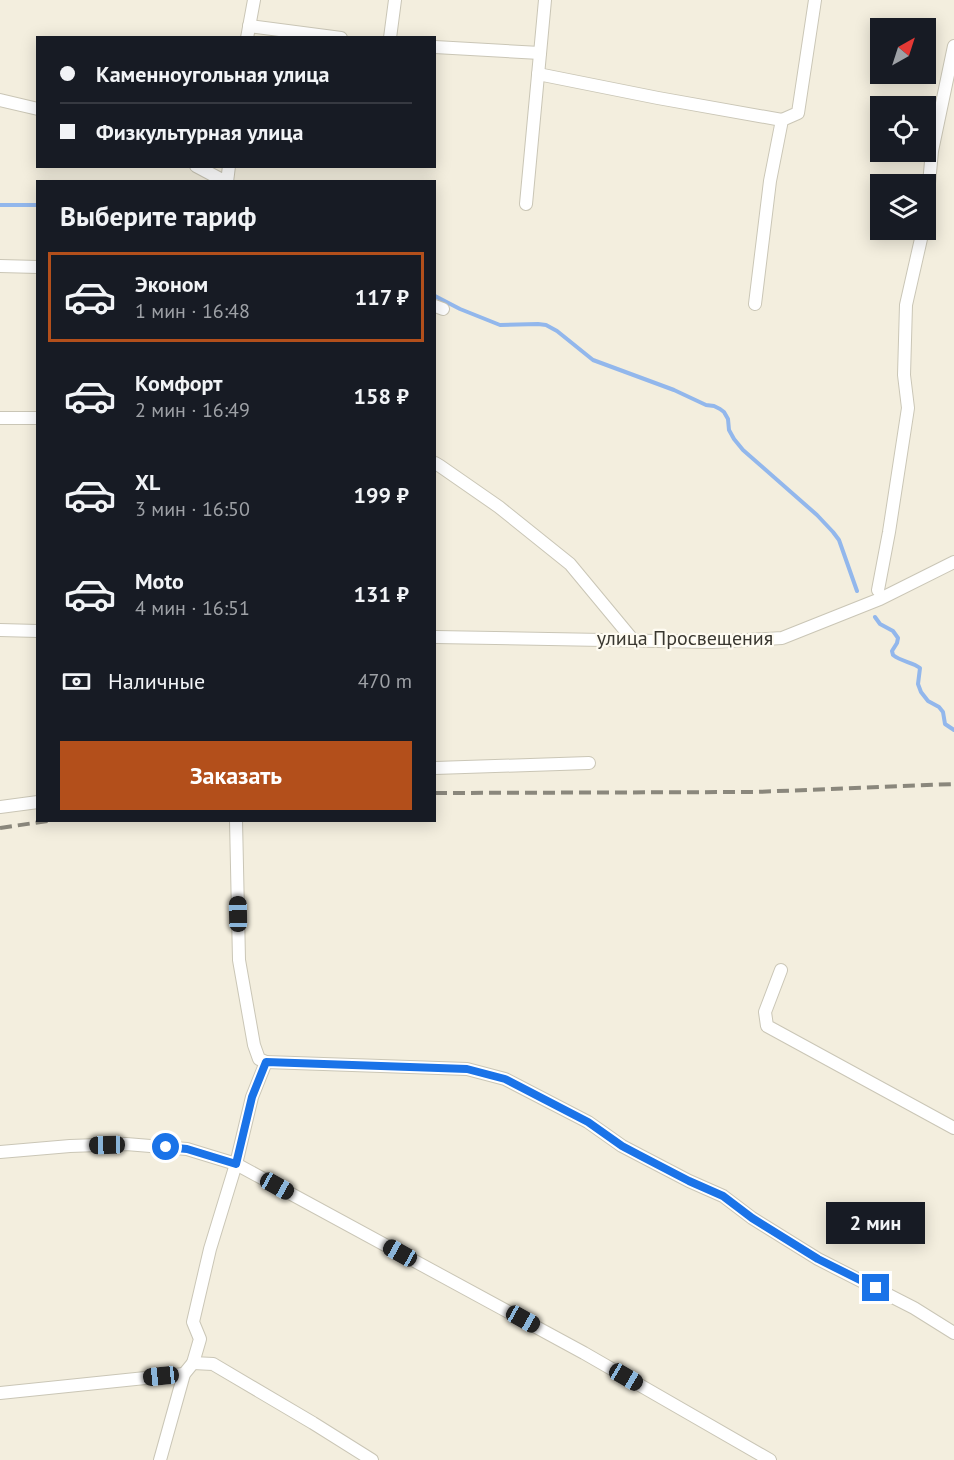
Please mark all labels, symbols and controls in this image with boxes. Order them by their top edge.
north arrow [870,18,936,84]
map controls [870,18,936,240]
text: Каменноугольная улица [96,60,330,88]
button: locate [870,96,936,162]
text: Физкультурная улица [96,118,304,146]
button: layers [870,174,936,240]
text: Выберите тариф [60,199,256,233]
icon: car [63,270,117,324]
text: Эконом [135,270,208,298]
text: 117 ₽ [355,283,409,311]
text: 1 мин · 16:48 [135,298,250,324]
icon: car [63,369,117,423]
text: Комфорт [135,369,223,397]
text: 158 ₽ [354,382,409,410]
text: 2 мин · 16:49 [135,397,250,423]
icon: car [63,468,117,522]
text: XL [135,468,160,496]
text: 199 ₽ [354,481,409,509]
text: 3 мин · 16:50 [135,496,250,522]
icon: car [63,567,117,621]
text: Moto [135,567,184,595]
text: 131 ₽ [354,580,409,608]
text: 4 мин · 16:51 [135,595,250,621]
street label: улица Просвещения [597,625,773,651]
icon: cash [60,665,93,698]
text: Наличные [108,667,205,695]
text: 470 m [358,668,412,694]
button: Заказать [60,741,412,810]
car [229,896,247,932]
route start [152,1133,179,1160]
car [89,1136,125,1154]
car [257,1169,297,1203]
callout: 2 мин [826,1201,926,1243]
text: 2 мин [850,1210,901,1236]
car [380,1236,420,1270]
route end [862,1274,889,1301]
car [503,1302,543,1336]
car [606,1360,646,1394]
car [142,1365,180,1387]

